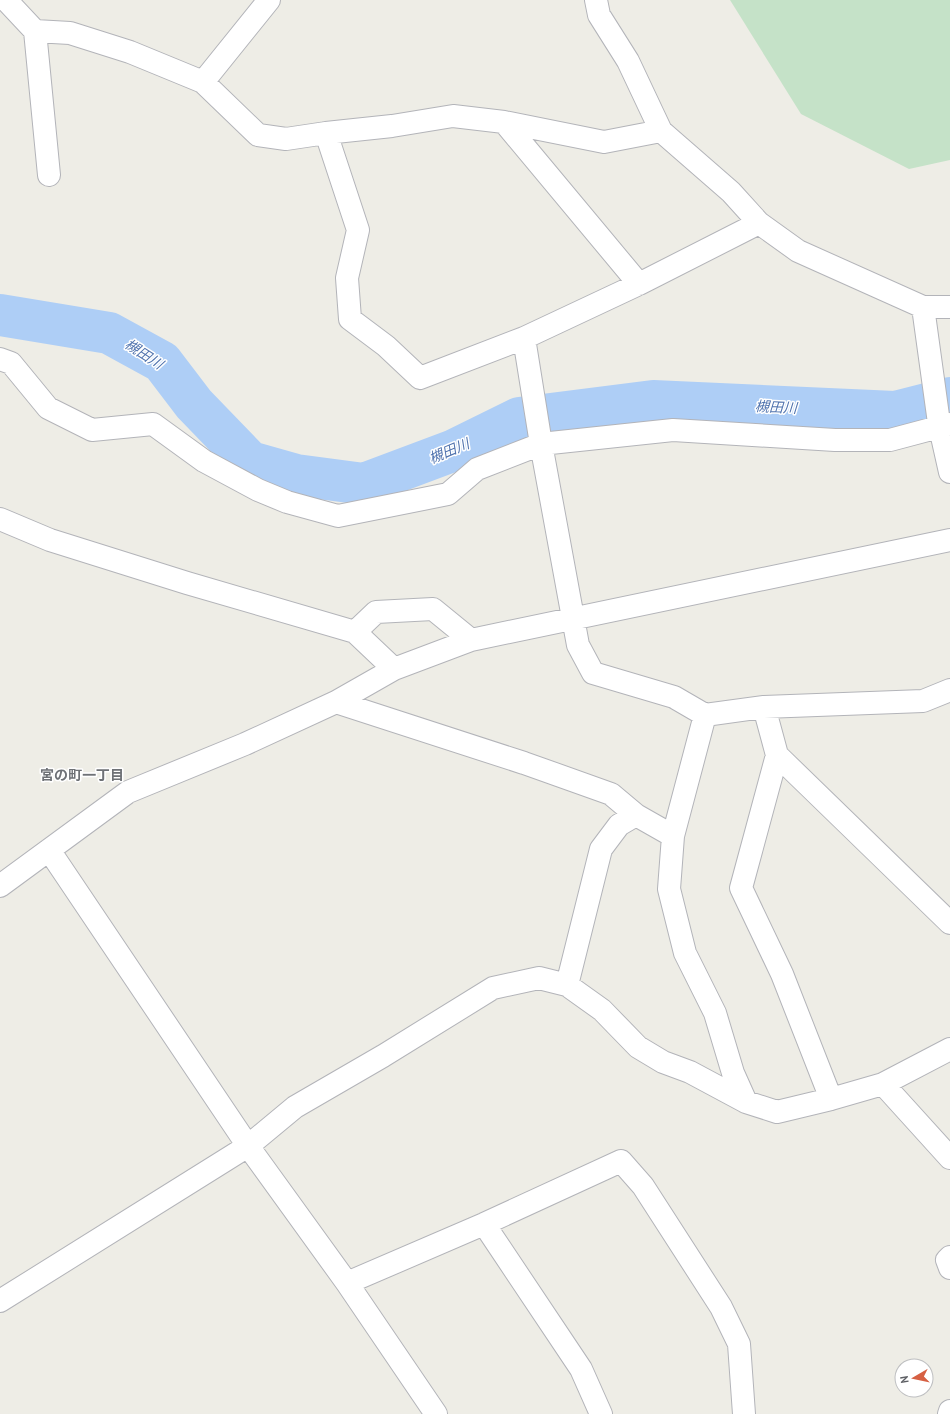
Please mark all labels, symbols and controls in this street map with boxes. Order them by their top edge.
water label: 槻田川 [121,335,168,374]
water label: 槻田川 [755,397,799,417]
water label: 槻田川 [426,434,474,467]
district label: 宮の町一丁目 [40,766,124,784]
north arrow [894,1358,934,1398]
text: N [897,1375,912,1384]

